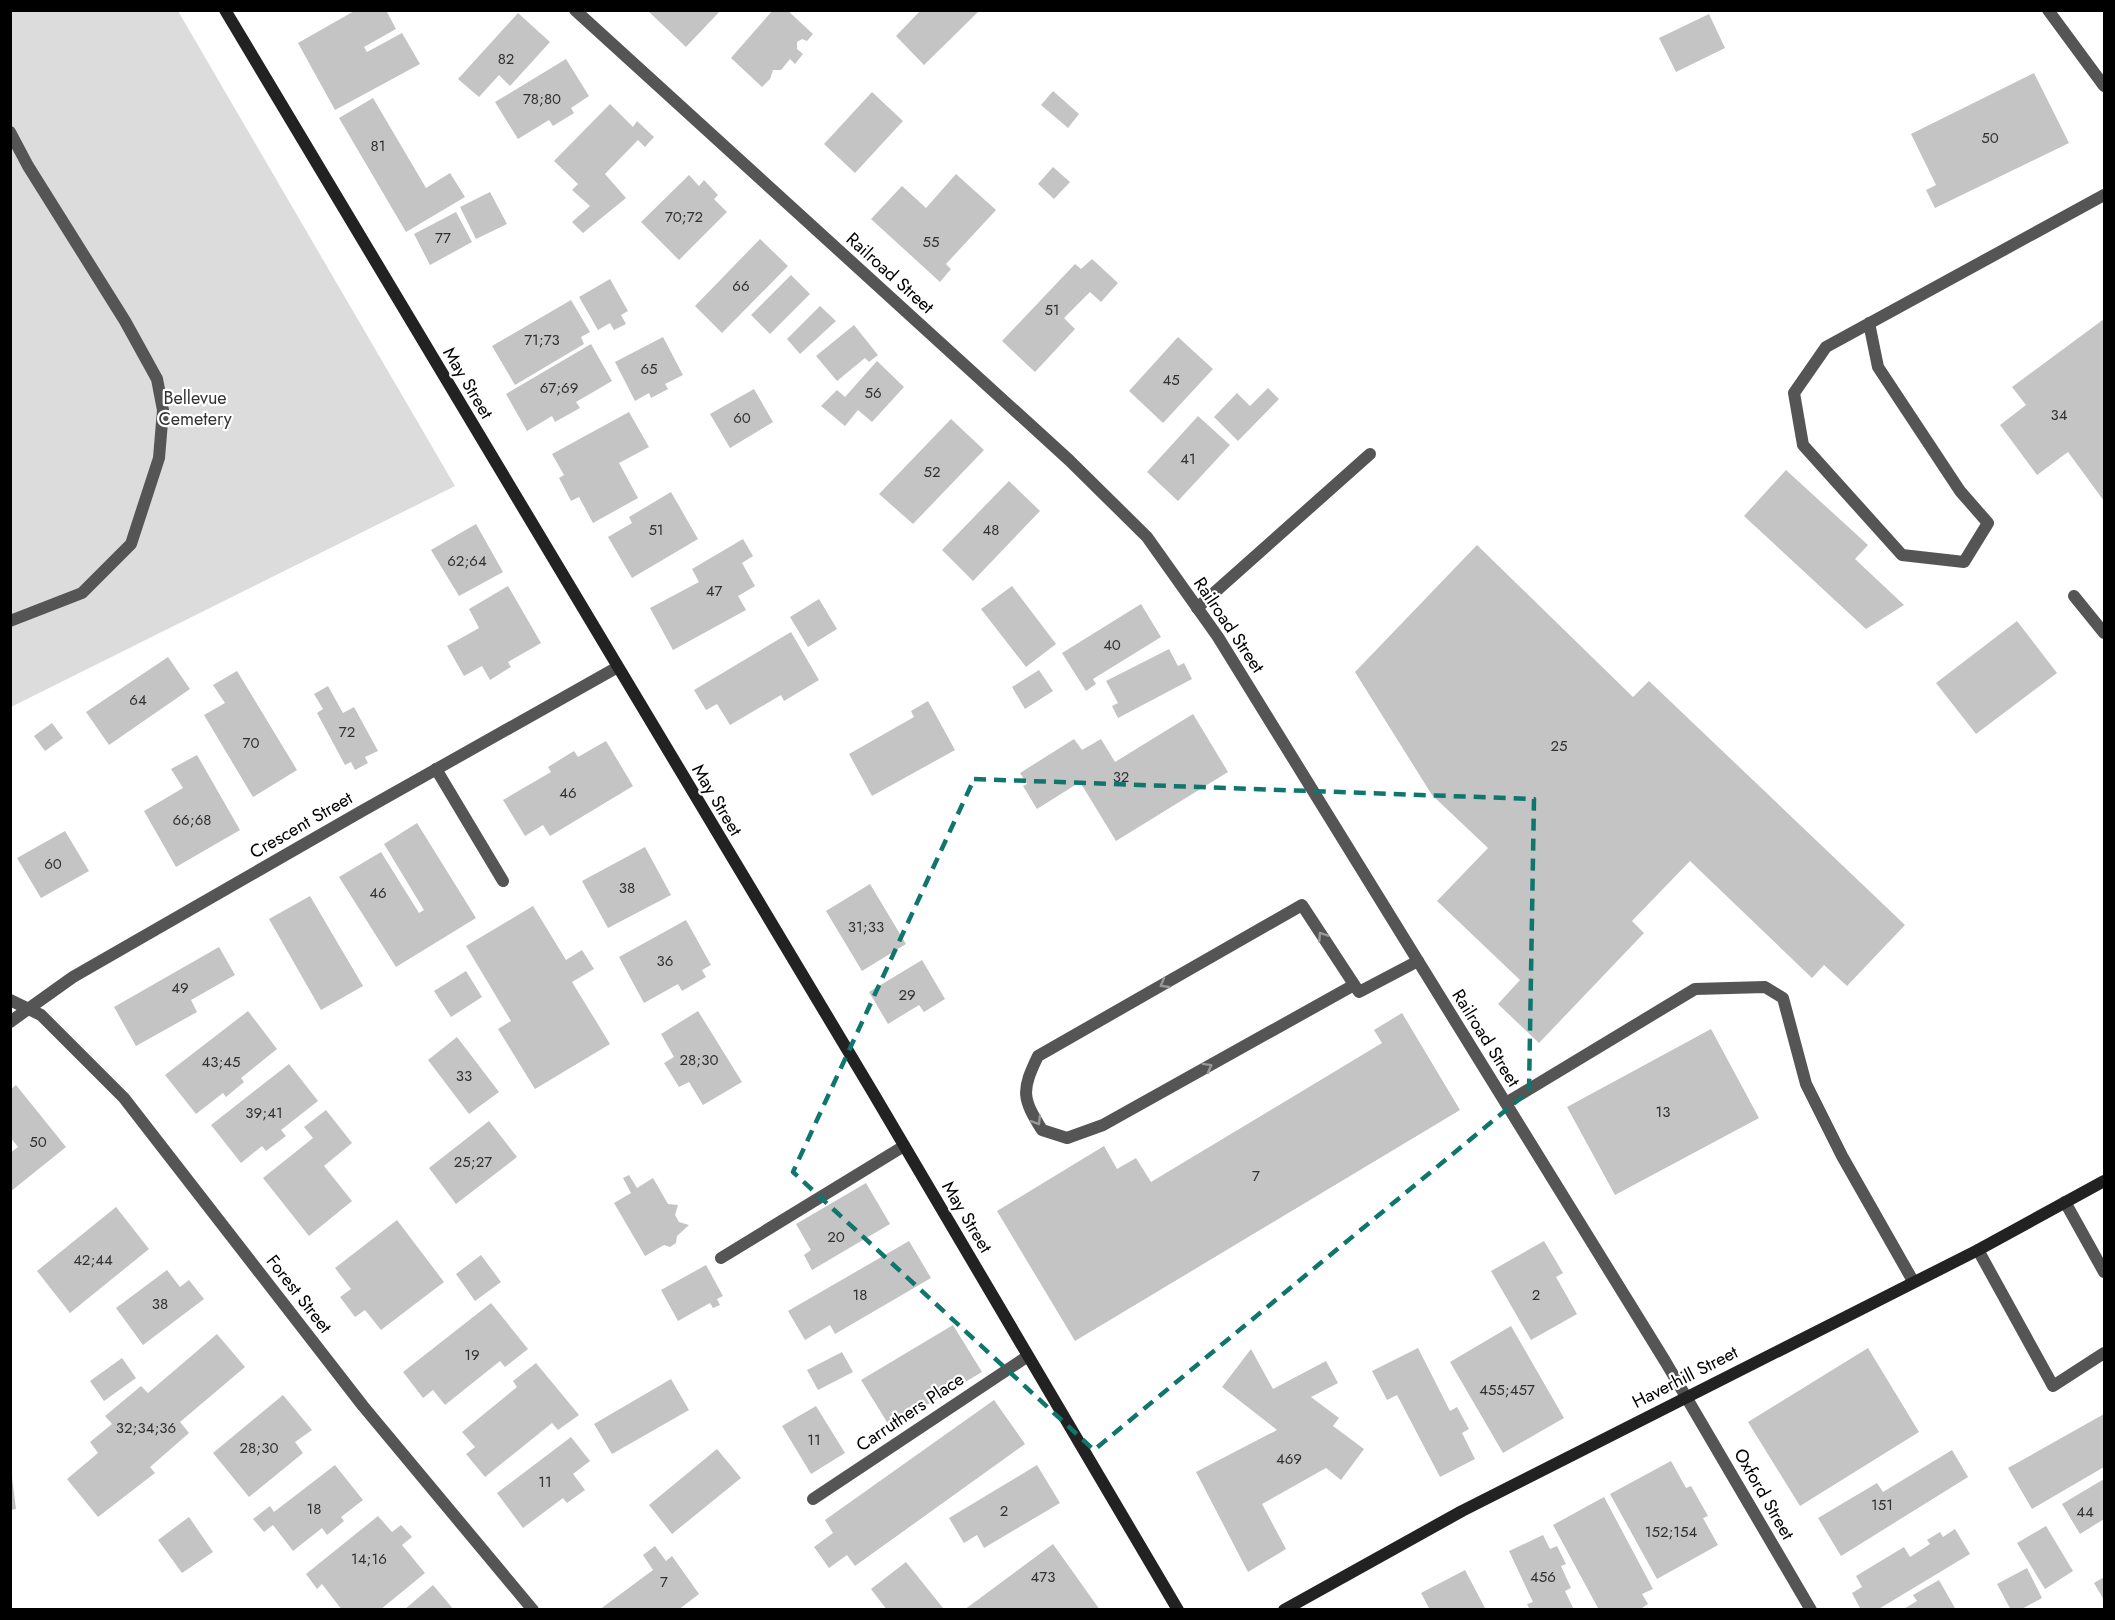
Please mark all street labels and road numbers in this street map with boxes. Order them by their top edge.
street label: Railroad Street [840,226,940,320]
street label: May Street [436,342,500,424]
street label: Railroad Street [1187,572,1271,679]
street label: May Street [685,759,749,841]
street label: Crescent Street [245,785,358,865]
street label: Railroad Street [1446,984,1527,1092]
street label: May Street [935,1176,999,1258]
street label: Forest Street [260,1249,338,1339]
street label: Haverhill Street [1628,1339,1743,1415]
street label: Carruthers Place [851,1366,969,1458]
street label: Oxford Street [1727,1444,1801,1545]

